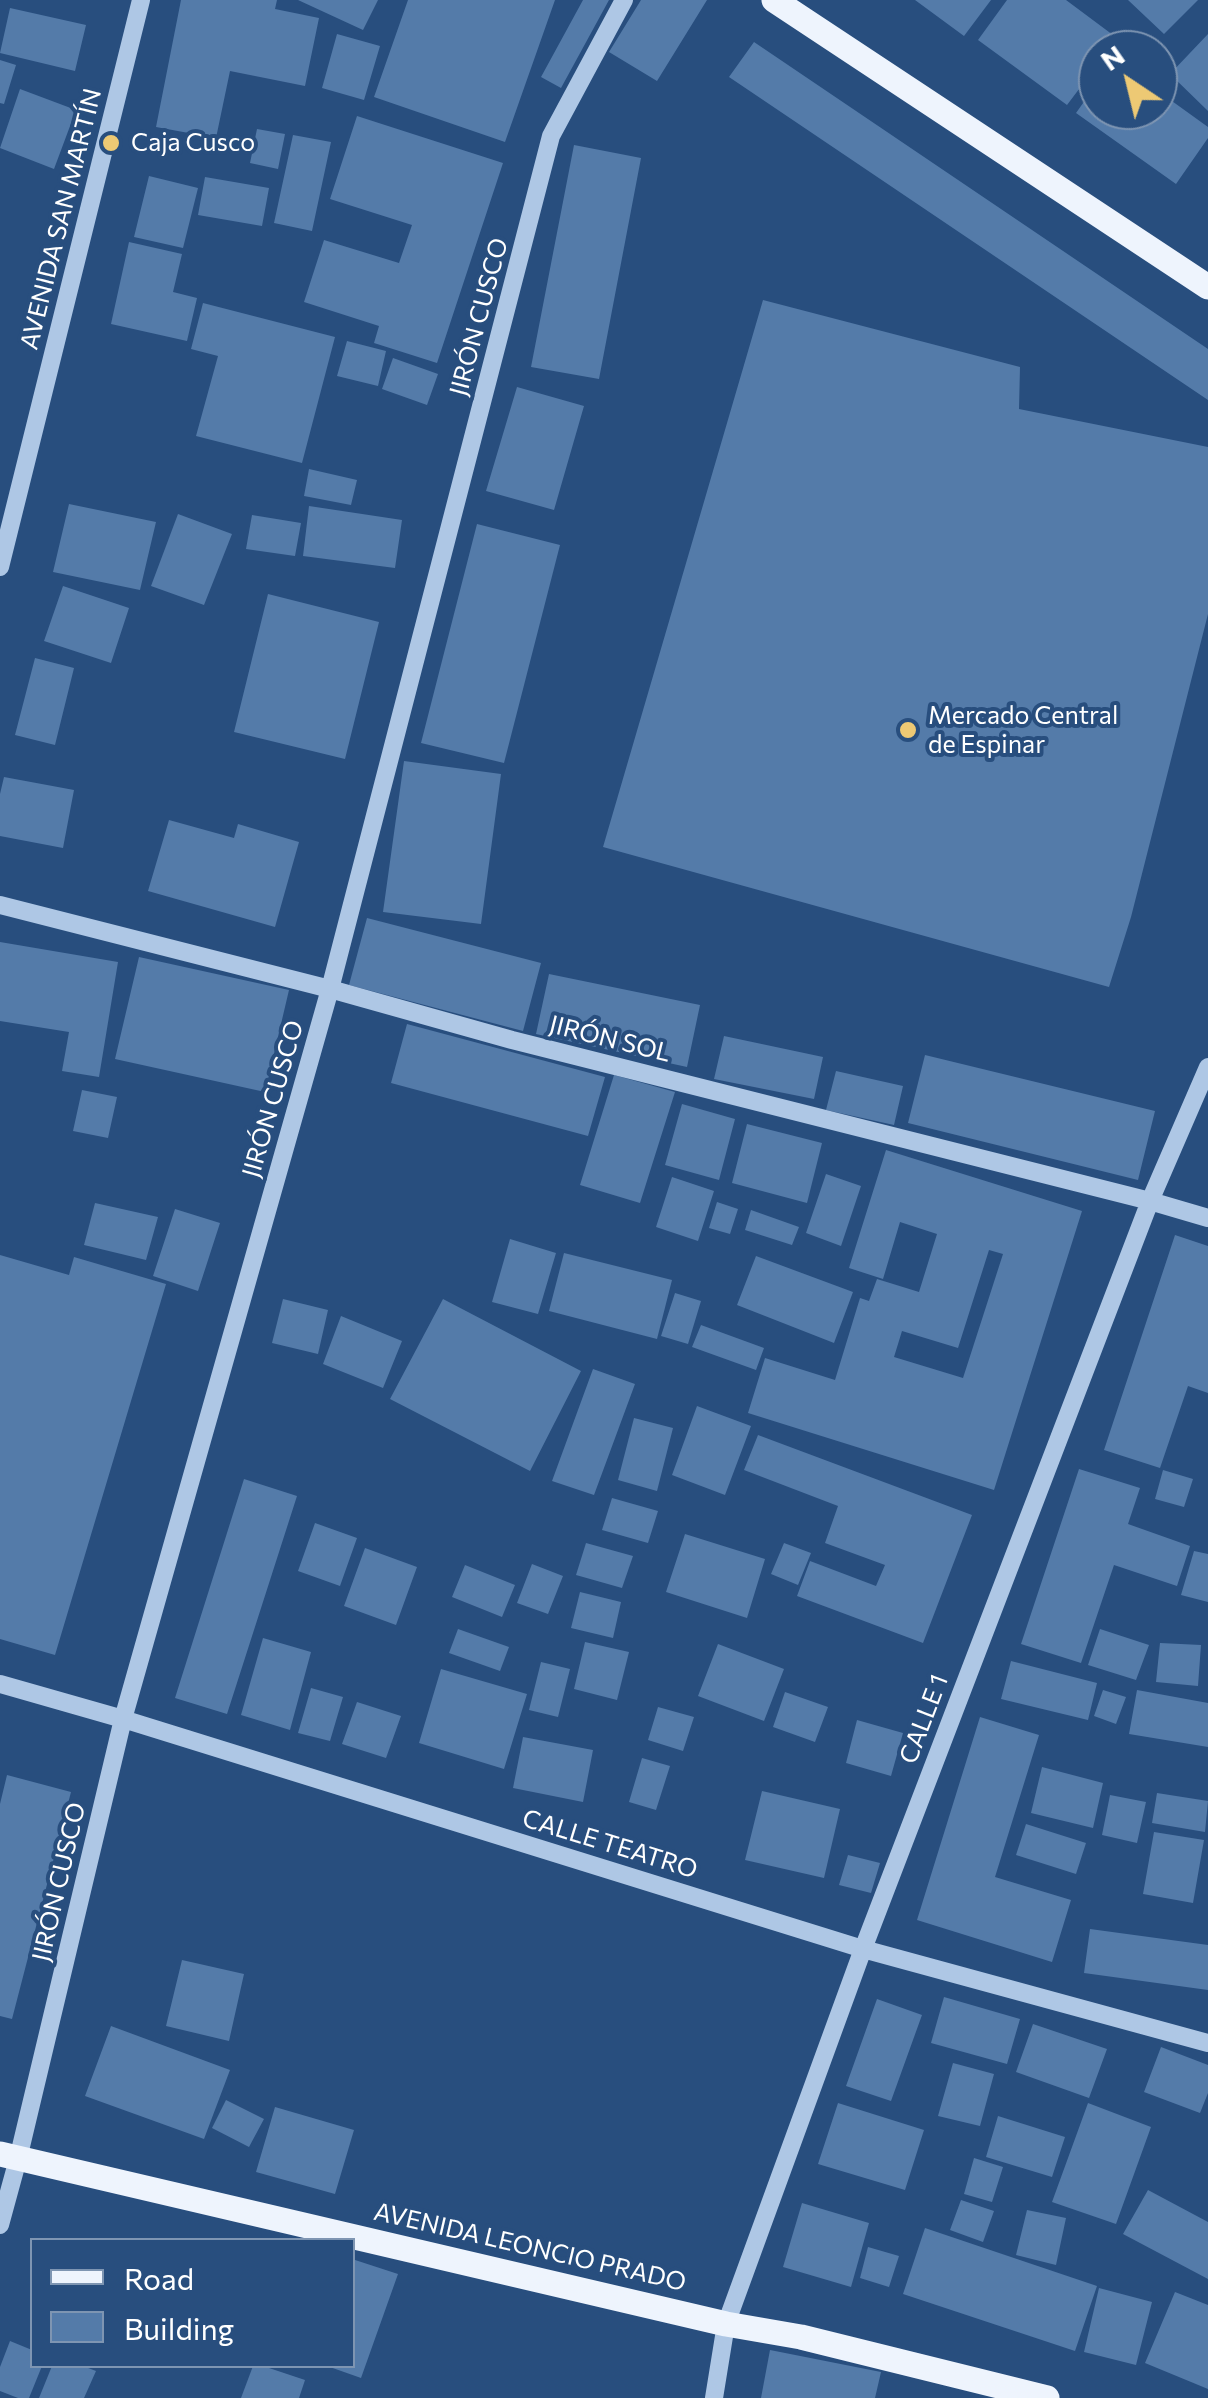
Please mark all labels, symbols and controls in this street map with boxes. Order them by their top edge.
north arrow [1078,30,1178,130]
text: N [1094,37,1130,77]
street label: AVENIDA SAN MARTÍN [14,85,108,353]
place label: Caja Cusco [131,128,255,158]
marker: Caja Cusco [100,132,122,154]
street label: JIRÓN CUSCO [444,235,514,399]
place label: Mercado Central de Espinar [928,701,1118,760]
marker: Mercado Central de Espinar [897,719,919,741]
street label: JIRÓN SOL [546,1009,674,1069]
street label: JIRÓN CUSCO [236,1017,310,1181]
street label: CALLE 1 [893,1670,955,1768]
street label: JIRÓN CUSCO [26,1800,92,1964]
street label: CALLE TEATRO [519,1803,701,1885]
street label: AVENIDA LEONCIO PRADO [371,2196,689,2298]
legend [30,2238,355,2368]
text: Road [124,2259,194,2296]
text: Building [124,2309,234,2346]

